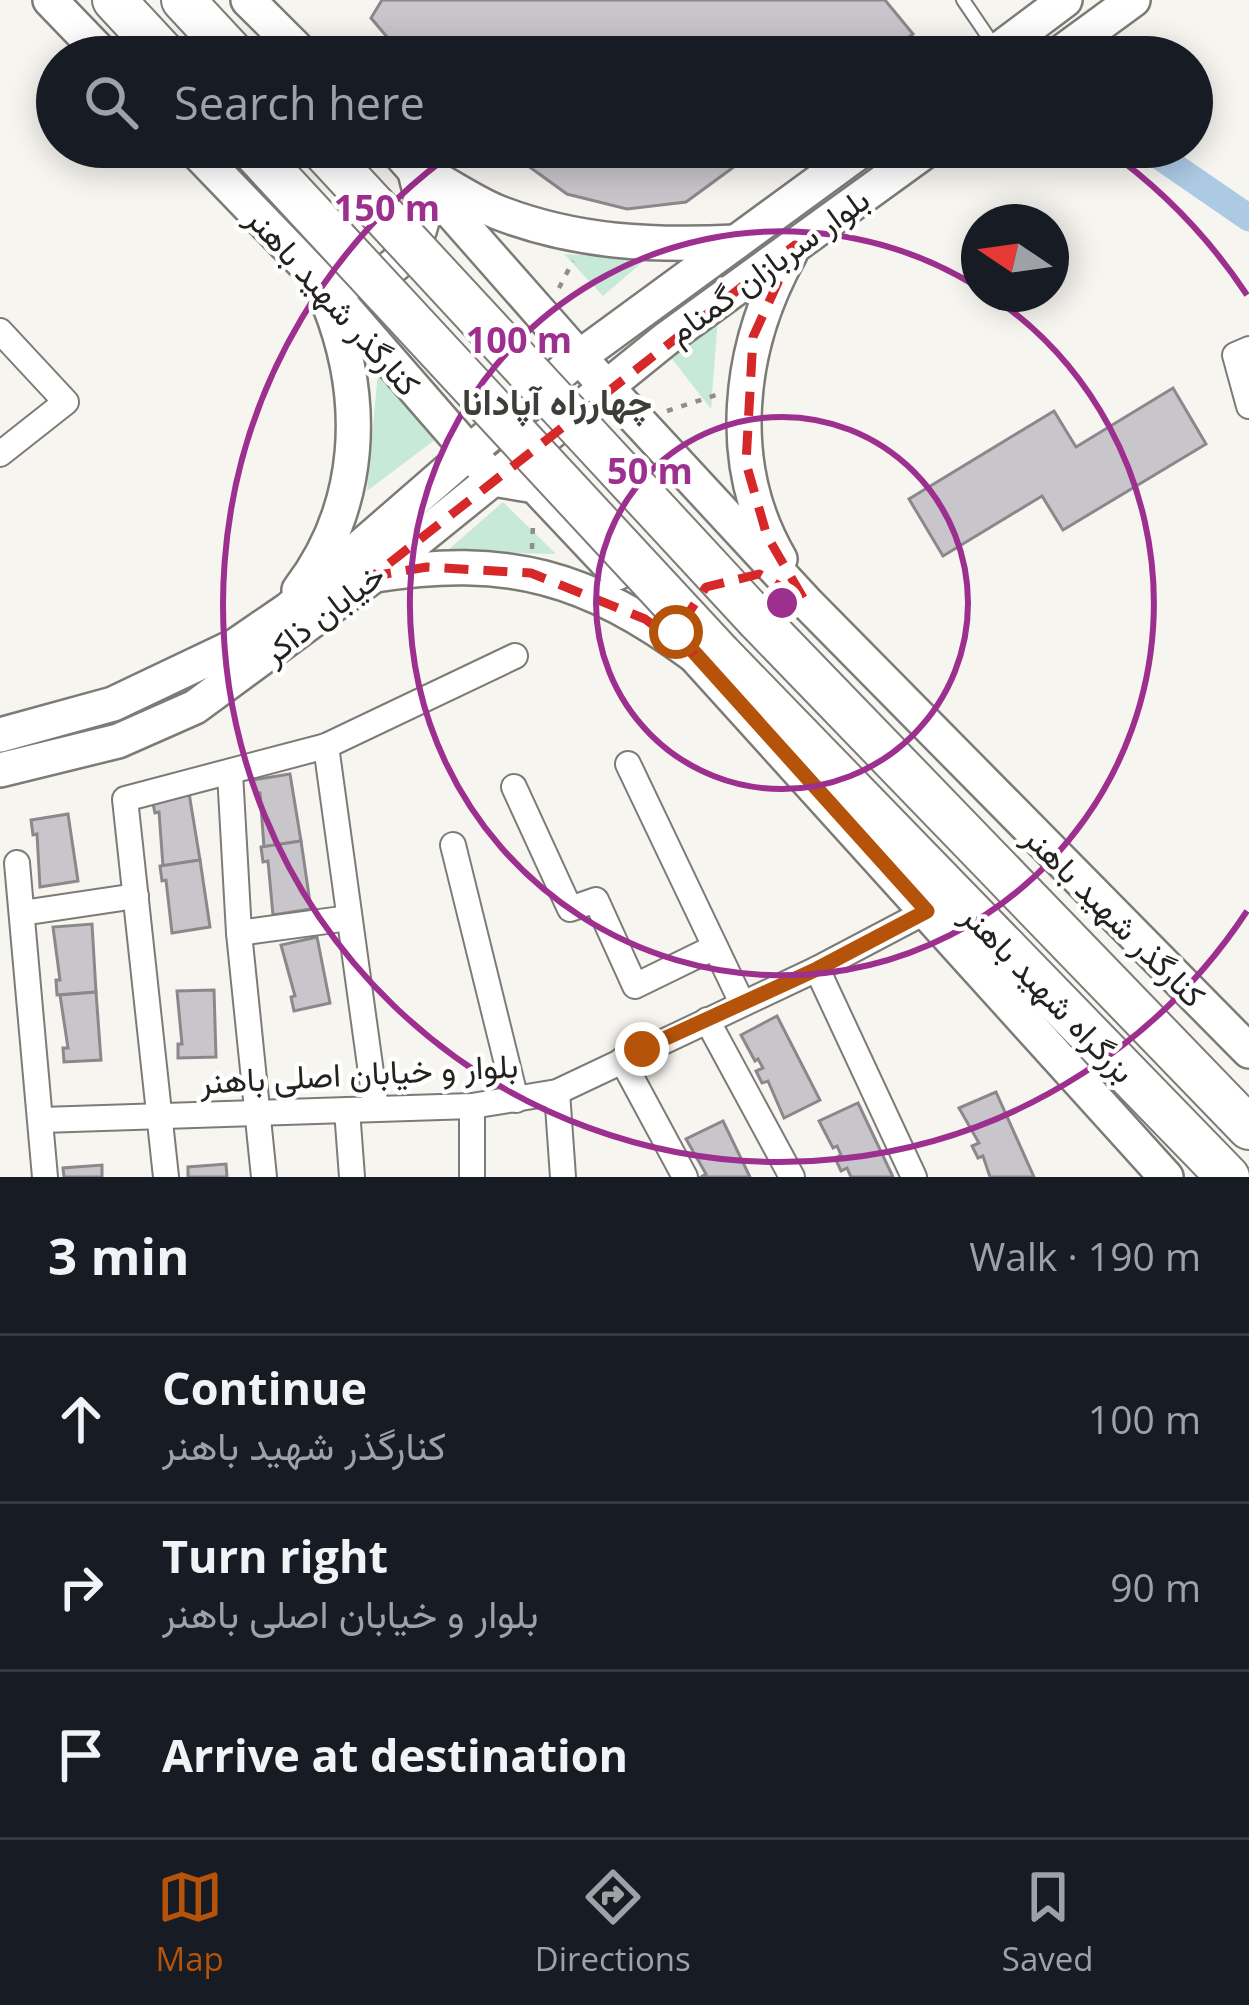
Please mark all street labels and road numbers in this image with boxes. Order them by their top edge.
street label: بلوار سربازان گمنام [658,176,878,354]
street label: کنارگذر شهید باهنر [236,196,431,405]
street label: خیابان ذاکر [252,552,394,675]
street label: کنارگذر شهید باهنر [1013,814,1216,1017]
street label: بزرگراه شهید باهنر [951,893,1146,1092]
street label: بلوار و خیابان اصلی باهنر [198,1042,519,1104]

